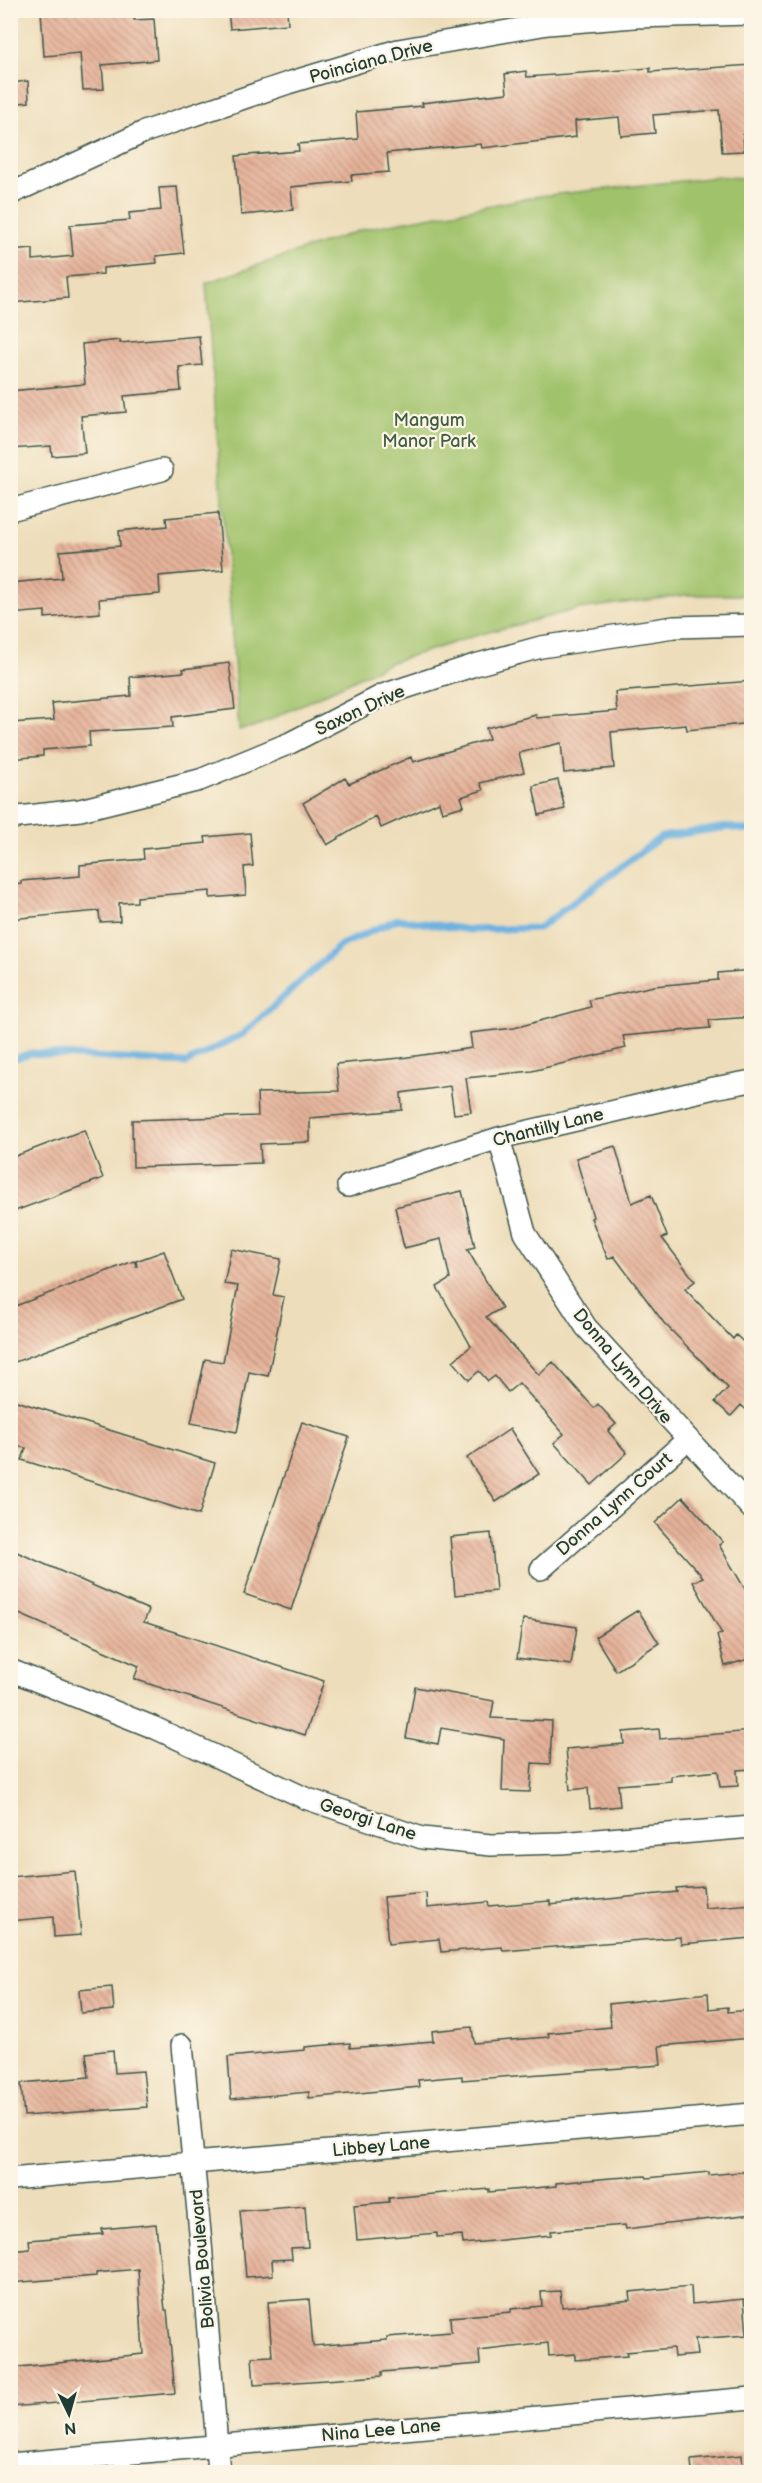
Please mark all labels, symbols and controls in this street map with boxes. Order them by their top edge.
street label: Poinciana Drive [307,35,435,88]
park label: Mangum Manor Park [382,410,476,452]
street label: Saxon Drive [312,680,409,740]
street label: Chantilly Lane [491,1103,606,1151]
street label: Donna Lynn Drive [568,1305,677,1428]
street label: Donna Lynn Court [552,1448,677,1560]
street label: Georgi Lane [317,1794,419,1845]
street label: Libbey Lane [331,2132,431,2161]
street label: Bolivia Boulevard [186,2188,219,2330]
north arrow [39,2384,99,2444]
street label: Nina Lee Lane [320,2415,442,2446]
text: N [63,2417,77,2437]

